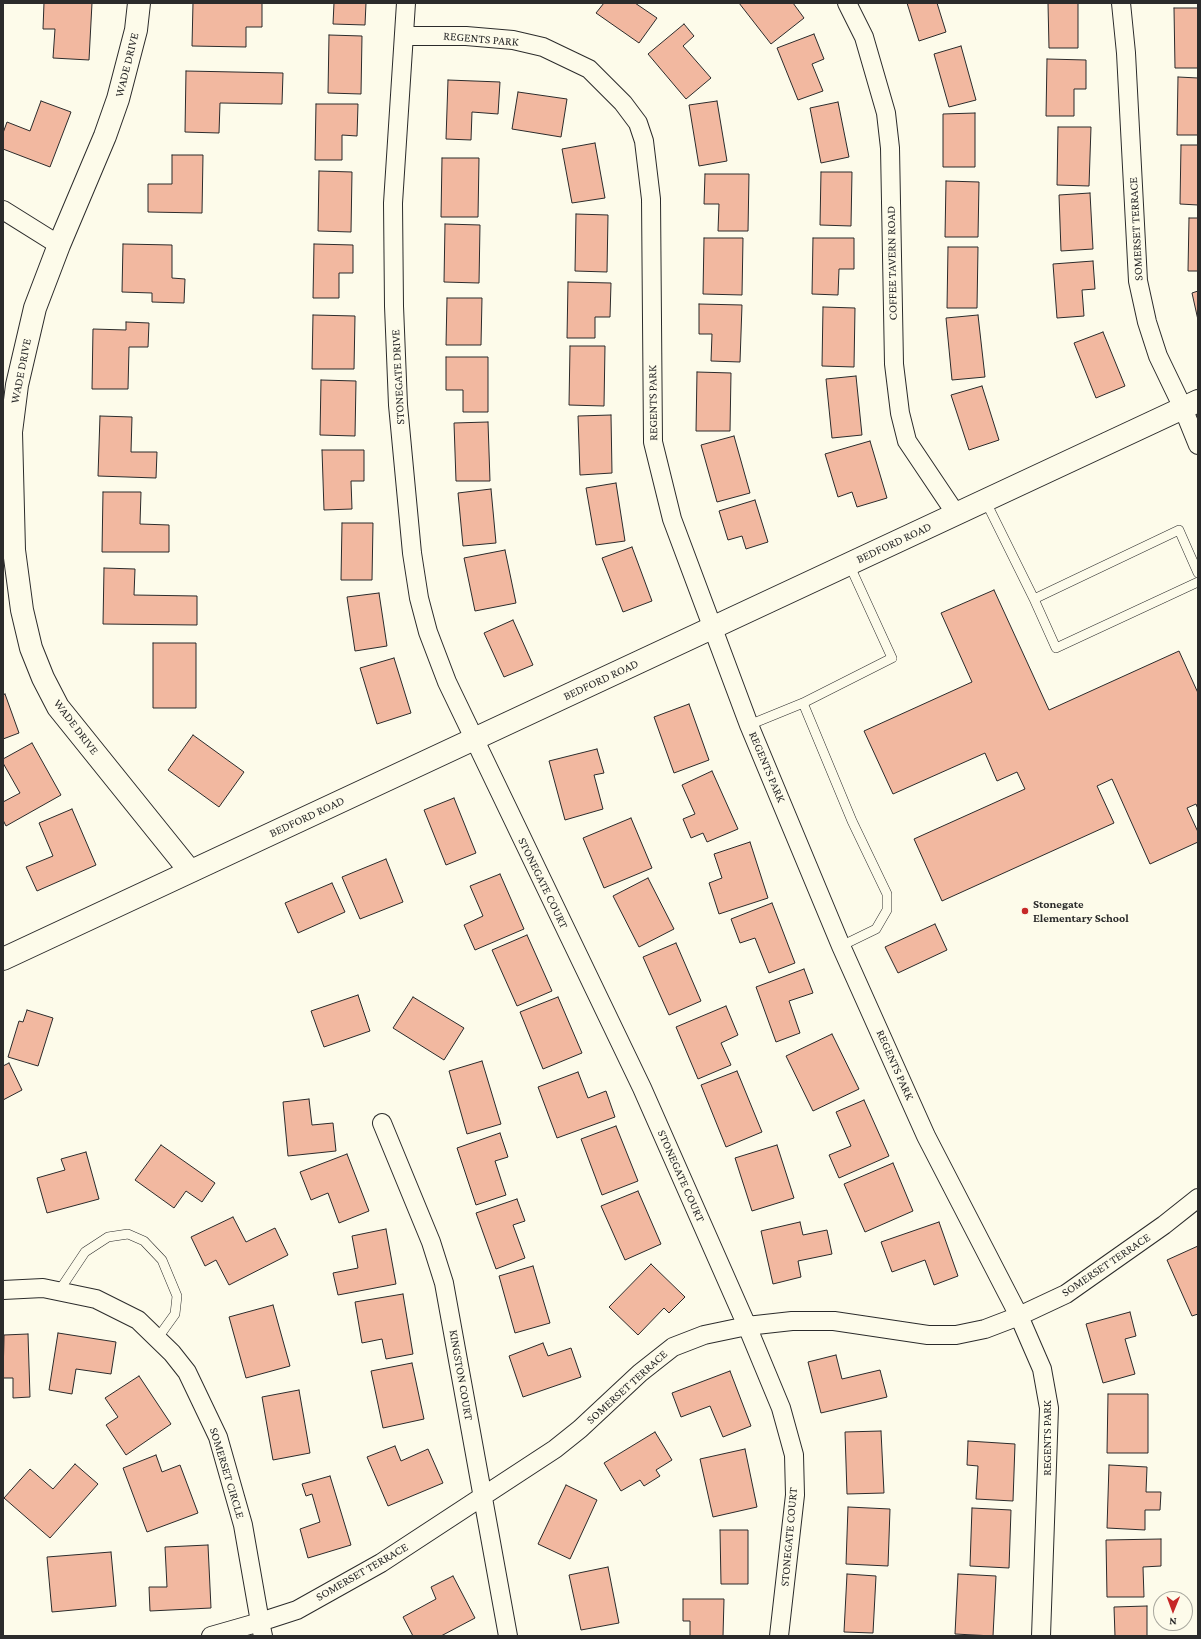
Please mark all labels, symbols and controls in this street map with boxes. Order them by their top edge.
street label: REGENTS PARK [443,29,519,49]
street label: WADE DRIVE [112,31,142,99]
street label: SOMERSET TERRACE [1126,177,1146,281]
street label: COFFEE TAVERN ROAD [884,206,900,320]
street label: STONEGATE DRIVE [388,329,408,425]
street label: WADE DRIVE [8,337,34,405]
street label: REGENTS PARK [645,365,661,441]
street label: BEDFORD ROAD [854,519,934,567]
street label: BEDFORD ROAD [561,656,641,704]
street label: WADE DRIVE [50,696,102,758]
street label: REGENTS PARK [746,729,788,805]
street label: BEDFORD ROAD [267,793,347,841]
street label: STONEGATE COURT [515,835,571,931]
place label: Stonegate Elementary School [1033,897,1129,925]
marker: Stonegate Elementary School [1020,906,1030,916]
street label: REGENTS PARK [873,1028,917,1102]
street label: STONEGATE COURT [654,1128,708,1224]
street label: SOMERSET TERRACE [1059,1230,1153,1300]
street label: KINGSTON COURT [446,1328,476,1422]
street label: SOMERSET TERRACE [584,1347,670,1427]
street label: REGENTS PARK [1040,1400,1054,1476]
street label: SOMERSET CIRCLE [206,1426,248,1520]
street label: STONEGATE COURT [777,1487,801,1587]
street label: SOMERSET TERRACE [313,1540,411,1604]
north arrow [1153,1591,1193,1631]
text: N [1169,1616,1177,1628]

